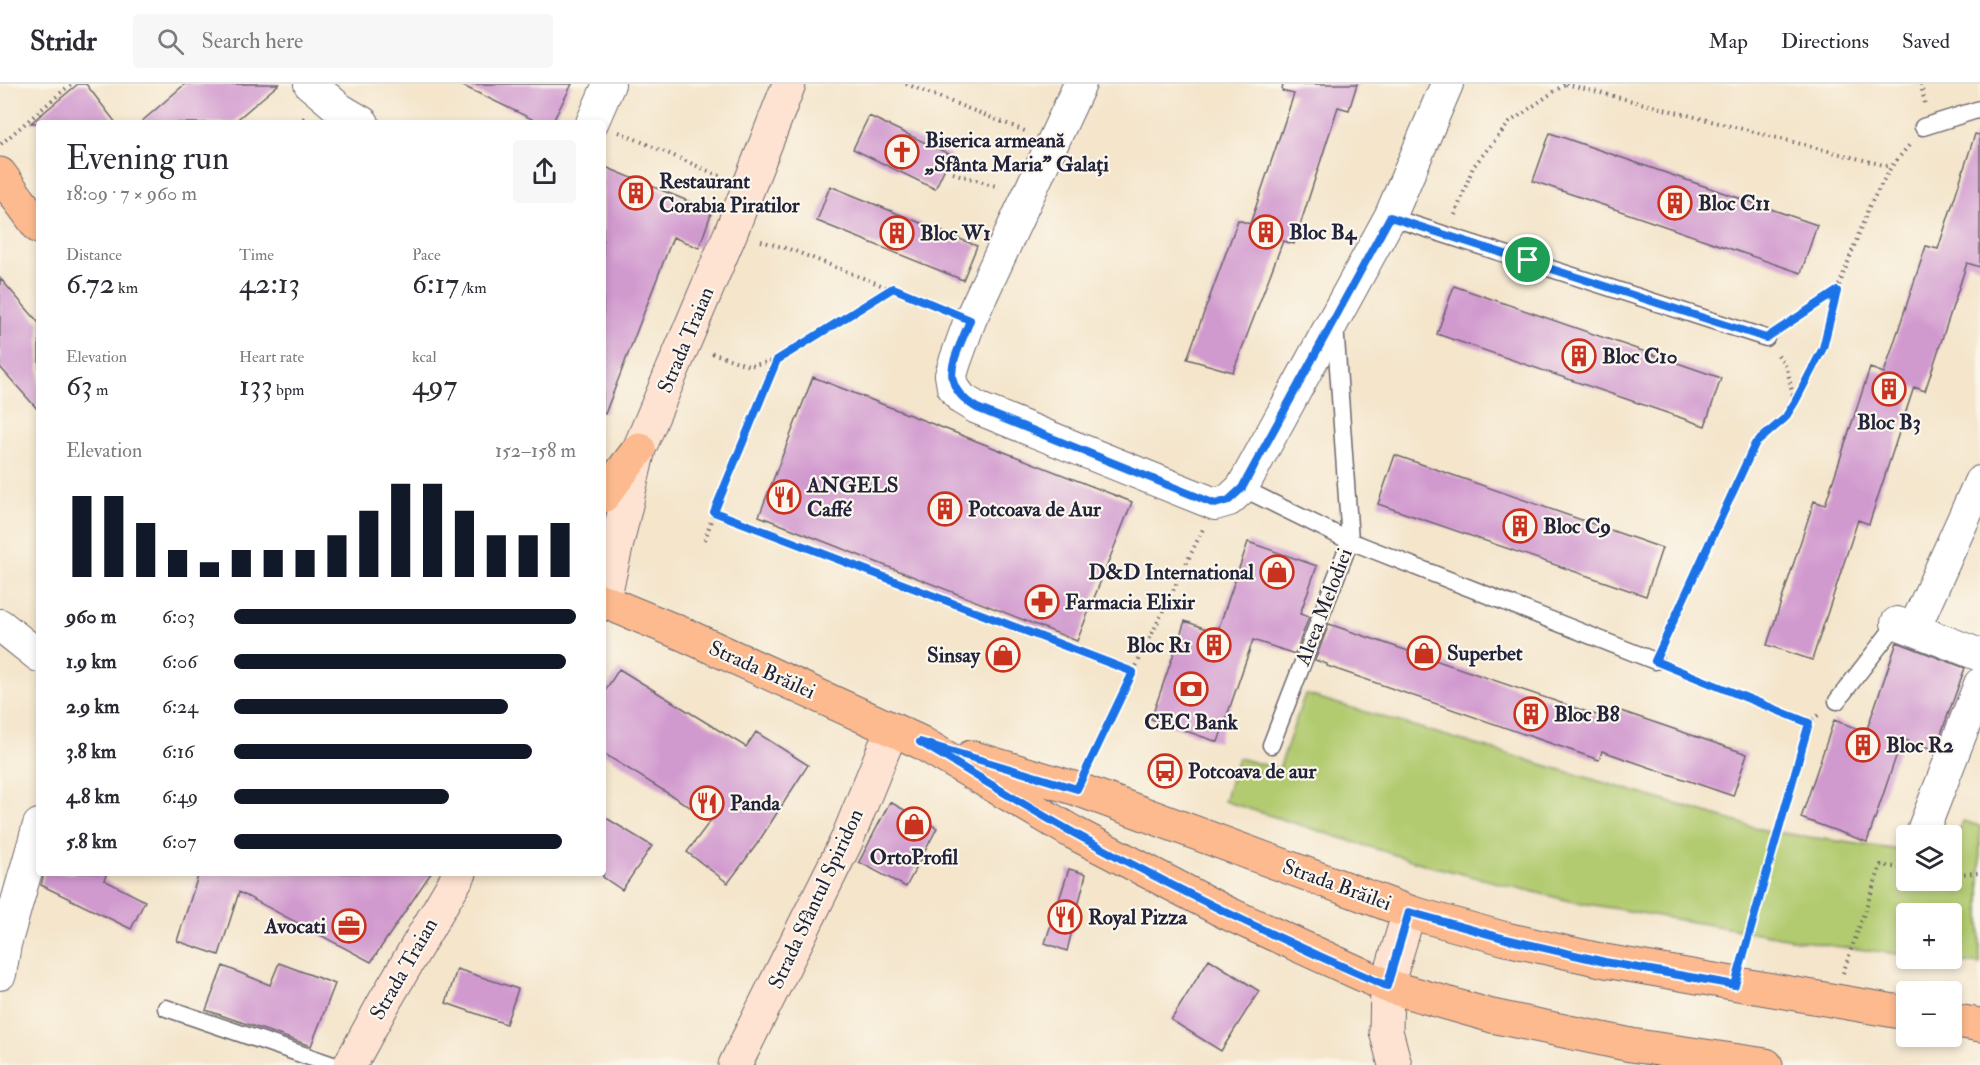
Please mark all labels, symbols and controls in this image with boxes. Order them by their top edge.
search box [133,14,553,68]
text: Stridr [30,24,97,59]
icon: search [154,25,187,58]
text: Search here [202,27,303,55]
text: Map [1708,28,1748,55]
text: Directions [1781,28,1869,55]
text: Saved [1902,28,1950,55]
place label: Biserica armeană „Sfânta Maria” Galați [924,127,1109,178]
church icon: Biserica armeană „Sfânta Maria” Galați [884,134,920,170]
text: Evening run [66,138,229,179]
button: share [513,140,576,203]
place label: Restaurant Corabia Piratilor [659,168,801,219]
building icon: Restaurant Corabia Piratilor [618,175,654,211]
text: 18:09 · 7 × 960 m [66,181,197,206]
building icon: Bloc C11 [1657,185,1693,221]
place label: Bloc C11 [1698,190,1770,217]
building icon: Bloc B4 [1248,214,1284,250]
building icon: Bloc W1 [879,215,915,251]
place label: Bloc B4 [1289,219,1358,246]
place label: Bloc W1 [920,220,991,247]
pin [1502,234,1553,285]
icon: arrive [1511,243,1544,276]
text: Distance [66,245,122,265]
text: Time [239,245,274,265]
text: Pace [412,245,441,265]
text: 6.72 [66,265,115,302]
text: 42:13 [239,265,300,302]
text: 6:17 [412,265,459,302]
text: km [115,278,138,298]
text: /km [459,278,487,298]
street label: Strada Traian [651,282,721,397]
building icon: Bloc C10 [1561,338,1597,374]
place label: Bloc C10 [1602,343,1678,370]
text: Elevation [66,347,127,367]
text: Heart rate [239,347,304,367]
text: kcal [412,347,437,367]
text: 63 [66,367,93,404]
text: 133 [239,367,273,404]
text: 497 [412,367,457,404]
building icon: Bloc B3 [1871,371,1907,407]
text: m [93,380,108,400]
text: bpm [273,380,304,400]
place label: Bloc B3 [1857,409,1921,436]
text: Elevation [66,438,142,463]
text: 152–158 m [495,438,576,463]
place label: ANGELS Caffé [806,472,899,523]
restaurant icon: ANGELS Caffé [766,479,802,515]
building icon: Potcoava de Aur [927,491,963,527]
place label: Potcoava de Aur [968,496,1102,523]
building icon: Bloc C9 [1502,508,1538,544]
place label: Bloc C9 [1543,513,1611,540]
street label: Aleea Melodiei [1289,544,1359,670]
shop icon: D&D International [1259,554,1295,590]
place label: D&D International [1089,559,1255,586]
pharmacy icon: Farmacia Elixir [1024,584,1060,620]
place label: Farmacia Elixir [1065,589,1196,616]
text: 960 m [66,604,116,629]
text: 6:03 [162,604,195,629]
building icon: Bloc R1 [1196,627,1232,663]
place label: Bloc R1 [1127,632,1191,659]
street label: Strada Brăilei [705,635,820,706]
shop icon: Superbet [1406,635,1442,671]
shop icon: Sinsay [985,637,1021,673]
place label: Superbet [1447,640,1523,667]
place label: Sinsay [927,642,981,669]
text: 1.9 km [66,649,117,674]
text: 6:06 [162,649,197,674]
bank icon: CEC Bank [1173,671,1209,707]
text: 2.9 km [66,694,120,719]
text: 6:24 [162,694,198,719]
building icon: Bloc B8 [1513,696,1549,732]
place label: Bloc B8 [1554,701,1620,728]
place label: CEC Bank [1144,709,1239,736]
building icon: Bloc R2 [1845,727,1881,763]
place label: Bloc R2 [1886,732,1954,759]
text: 3.8 km [66,739,116,764]
text: 6:16 [162,739,194,764]
bus stop icon: Potcoava de aur [1147,753,1183,789]
place label: Potcoava de aur [1188,758,1317,785]
text: 4.8 km [66,784,120,809]
text: 6:49 [162,784,198,809]
restaurant icon: Panda [689,785,725,821]
place label: Panda [730,790,782,817]
street label: Strada Sfântul Spiridon [762,804,870,993]
shop icon: OrtoProfil [896,806,932,842]
map controls [1896,825,1962,1047]
button: layers [1896,825,1962,891]
text: 5.8 km [66,829,117,854]
text: 6:07 [162,829,196,854]
place label: OrtoProfil [870,844,959,871]
street label: Strada Brăilei [1279,853,1395,917]
restaurant icon: Royal Pizza [1047,899,1083,935]
button: + [1896,903,1962,969]
place label: Royal Pizza [1088,904,1189,931]
office icon: Avocati [331,908,367,944]
place label: Avocati [264,913,326,940]
street label: Strada Traian [364,913,444,1025]
button: − [1896,981,1962,1047]

